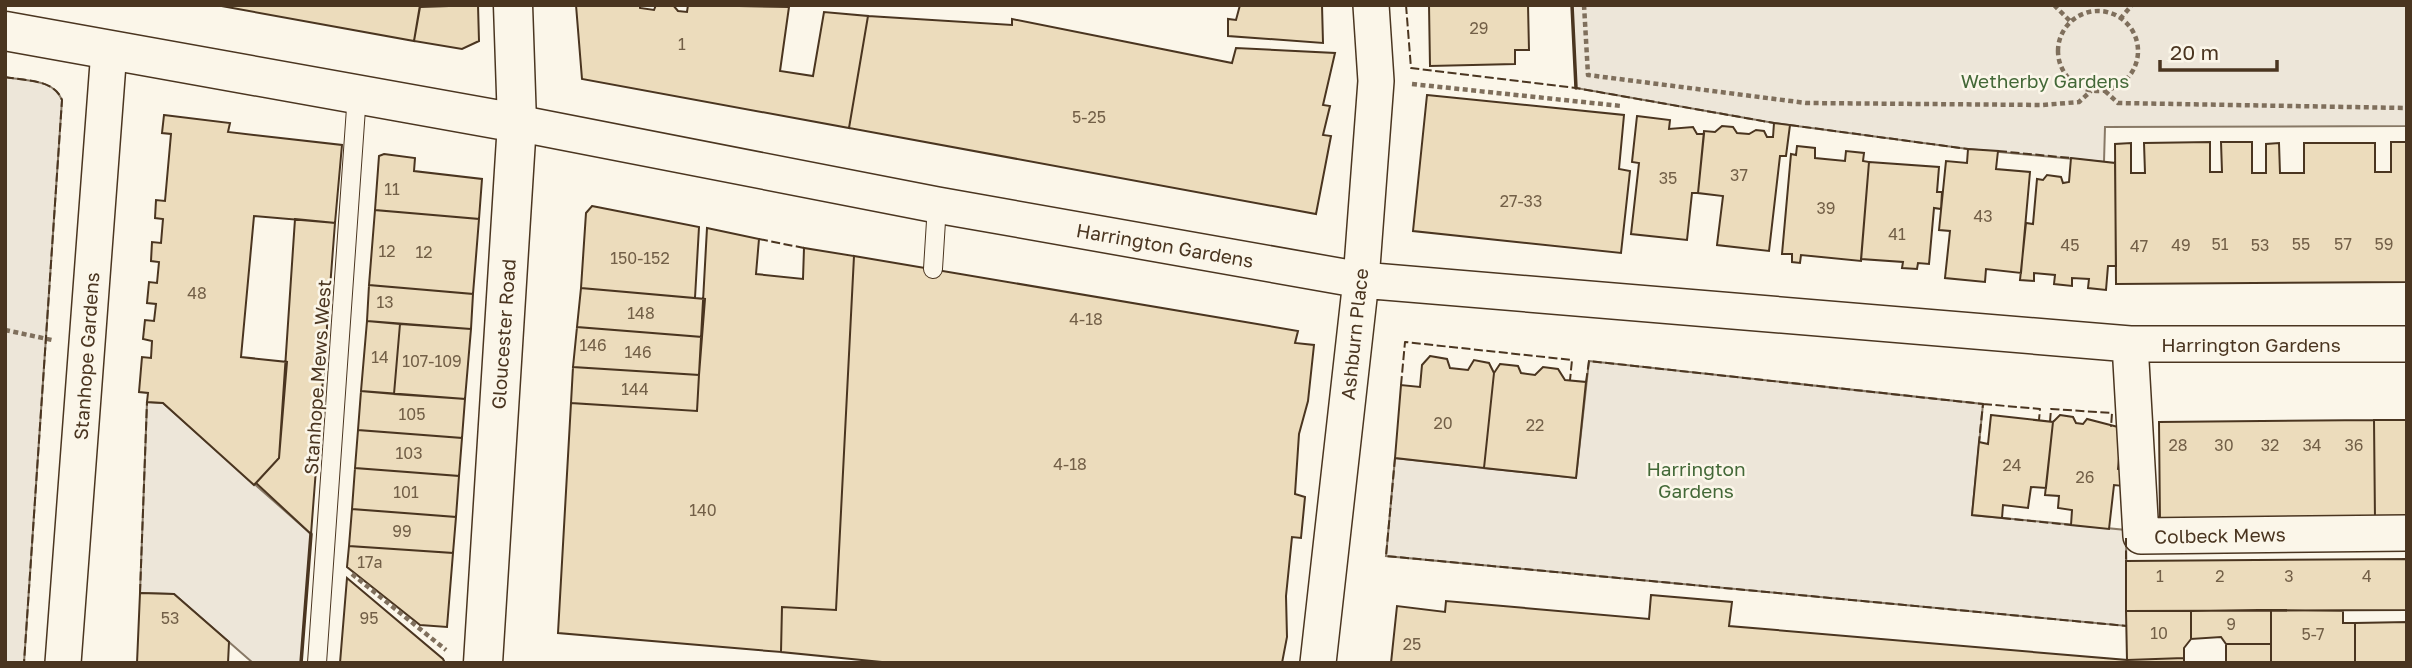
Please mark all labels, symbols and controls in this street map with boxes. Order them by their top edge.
house number: 29 [1470,18,1488,38]
scale bar [2160,28,2277,72]
house number: 1 [678,34,686,54]
text: 20 m [2170,39,2219,65]
park label: Wetherby Gardens [1961,69,2129,92]
house number: 5-25 [1072,107,1106,127]
house number: 37 [1730,165,1748,185]
house number: 35 [1659,168,1677,188]
house number: 11 [384,179,400,199]
house number: 27-33 [1500,191,1542,211]
house number: 39 [1816,198,1836,218]
house number: 43 [1973,206,1993,226]
street label: Harrington Gardens [1075,218,1255,272]
house number: 41 [1888,224,1906,244]
house number: 51 [2211,234,2229,254]
house number: 55 [2292,234,2310,254]
house number: 57 [2334,234,2352,254]
house number: 59 [2375,234,2393,254]
house number: 45 [2060,235,2080,255]
house number: 49 [2171,235,2191,255]
house number: 53 [2251,235,2269,255]
house number: 47 [2130,236,2148,256]
house number: 12 [378,241,396,261]
house number: 12 [415,242,433,262]
house number: 150-152 [610,248,670,268]
street label: Gloucester Road [486,258,520,410]
street label: Ashburn Place [1336,267,1372,401]
street label: Stanhope Gardens [69,271,103,441]
street label: Stanhope Mews West [299,278,335,476]
house number: 48 [187,283,207,303]
house number: 13 [376,292,394,312]
house number: 148 [627,303,655,323]
house number: 4-18 [1069,309,1103,329]
street label: Harrington Gardens [2161,333,2341,356]
house number: 146 [579,335,607,355]
house number: 146 [624,342,652,362]
house number: 14 [371,347,389,367]
house number: 107-109 [402,351,462,371]
house number: 144 [621,379,649,399]
house number: 105 [399,404,425,424]
house number: 20 [1433,413,1453,433]
house number: 22 [1526,415,1544,435]
house number: 28 [2168,435,2188,455]
house number: 30 [2214,435,2234,455]
house number: 32 [2261,435,2279,455]
house number: 34 [2302,435,2322,455]
house number: 36 [2344,435,2364,455]
house number: 103 [395,443,423,463]
house number: 4-18 [1053,454,1087,474]
house number: 24 [2002,455,2022,475]
park label: Harrington Gardens [1646,457,1746,502]
house number: 26 [2076,467,2094,487]
house number: 101 [393,482,419,502]
house number: 140 [689,500,717,520]
house number: 99 [392,521,412,541]
street label: Colbeck Mews [2154,522,2286,548]
house number: 17a [357,552,383,572]
house number: 1 [2156,566,2164,586]
house number: 2 [2215,566,2225,586]
house number: 3 [2284,566,2294,586]
house number: 4 [2362,566,2372,586]
house number: 53 [161,608,179,628]
house number: 95 [360,608,378,628]
house number: 9 [2226,614,2236,634]
house number: 10 [2150,623,2168,643]
house number: 5-7 [2302,624,2324,644]
house number: 25 [1403,634,1421,654]

